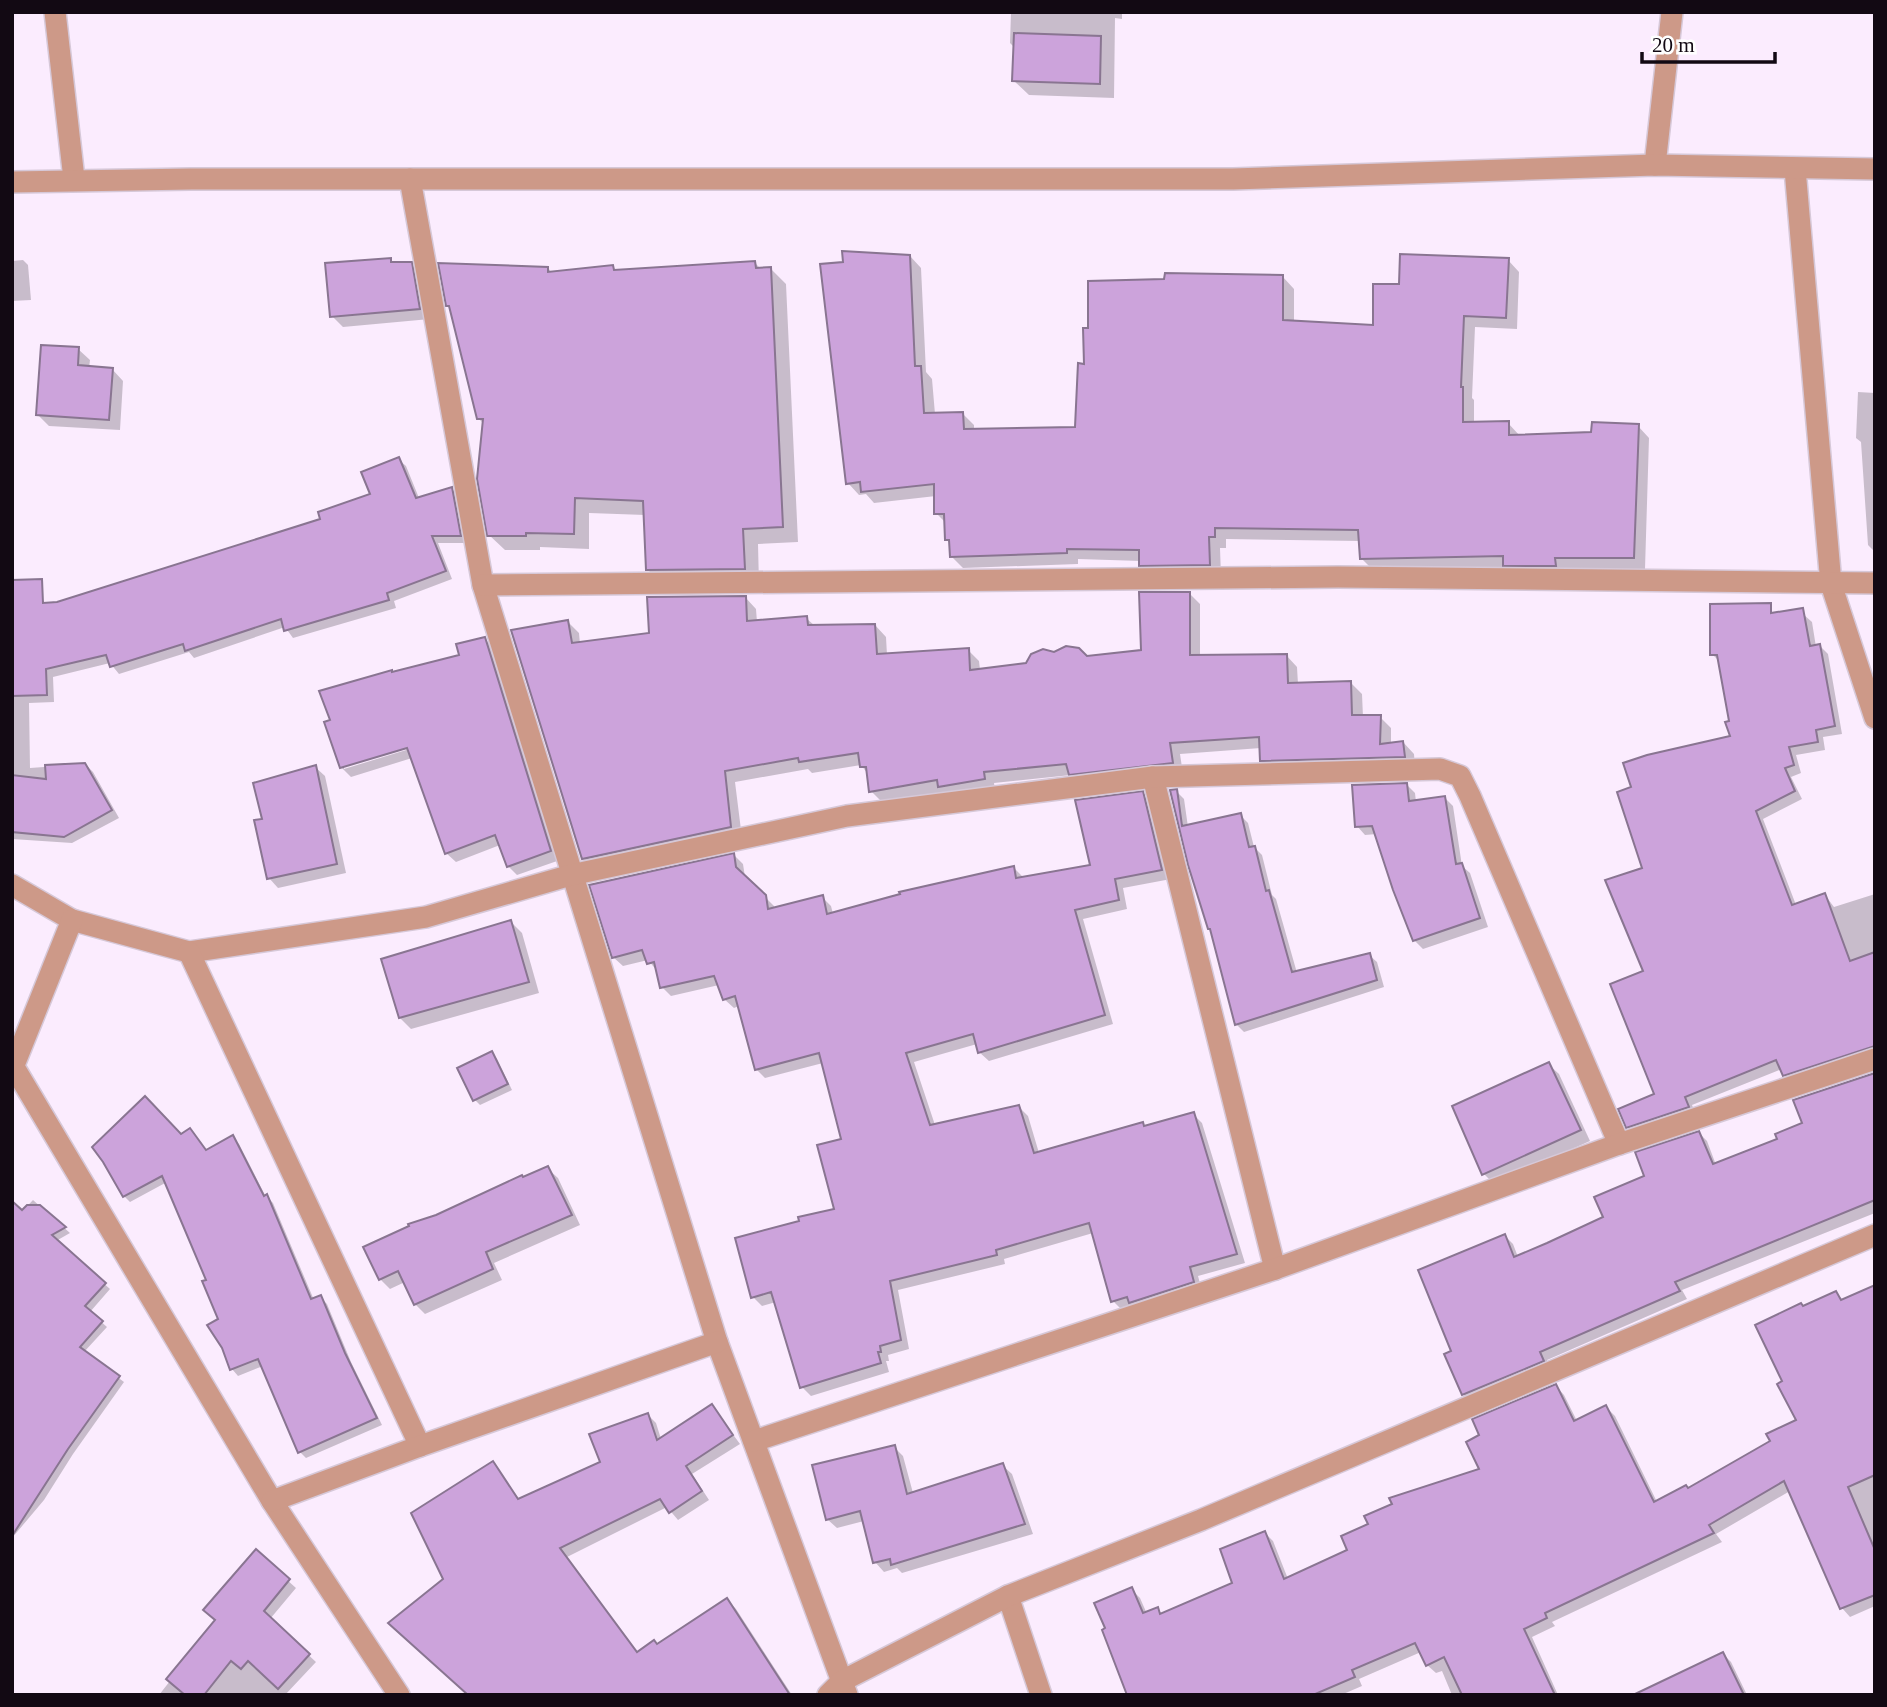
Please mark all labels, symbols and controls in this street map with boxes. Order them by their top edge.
scale bar [1642,21,1775,65]
text: 20 m [1652,33,1695,57]

